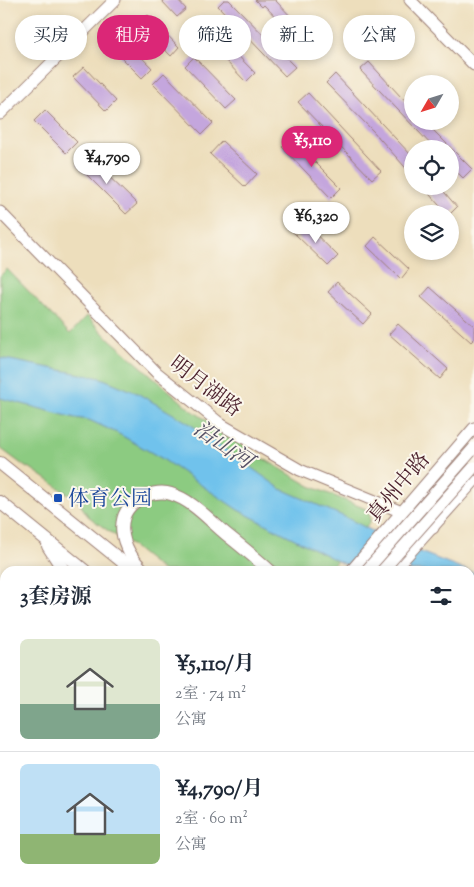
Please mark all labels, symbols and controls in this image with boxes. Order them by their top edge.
chip: 买房 [15,15,87,60]
chip: 租房 [97,15,169,60]
chip: 筛选 [179,15,251,60]
chip: 新上 [261,15,333,60]
chip: 公寓 [343,15,415,60]
north arrow [404,75,459,130]
map controls [404,75,459,260]
pin: ¥5,110 [271,126,353,168]
text: ¥5,110 [293,130,331,153]
button: locate [404,140,459,195]
pin: ¥4,790 [66,142,148,185]
text: ¥4,790 [84,147,130,170]
pin: ¥6,320 [275,202,357,244]
button: layers [404,205,459,260]
text: ¥6,320 [294,206,338,229]
street label: 明月湖路 [162,350,247,425]
water label: 沿山河 [186,414,262,481]
street label: 真州中路 [361,446,438,530]
place label: 体育公园 [68,485,152,515]
marker: 体育公园 [52,492,64,504]
icon: filters [427,582,455,610]
text: 3套房源 [20,583,91,613]
text: ¥5,110/月 [175,650,255,680]
icon: home [60,659,120,719]
text: 2室 · 74 m² [175,683,246,706]
text: 公寓 [175,709,207,732]
text: ¥4,790/月 [175,775,263,805]
icon: home [60,784,120,844]
text: 2室 · 60 m² [175,808,248,831]
text: 公寓 [175,834,207,857]

